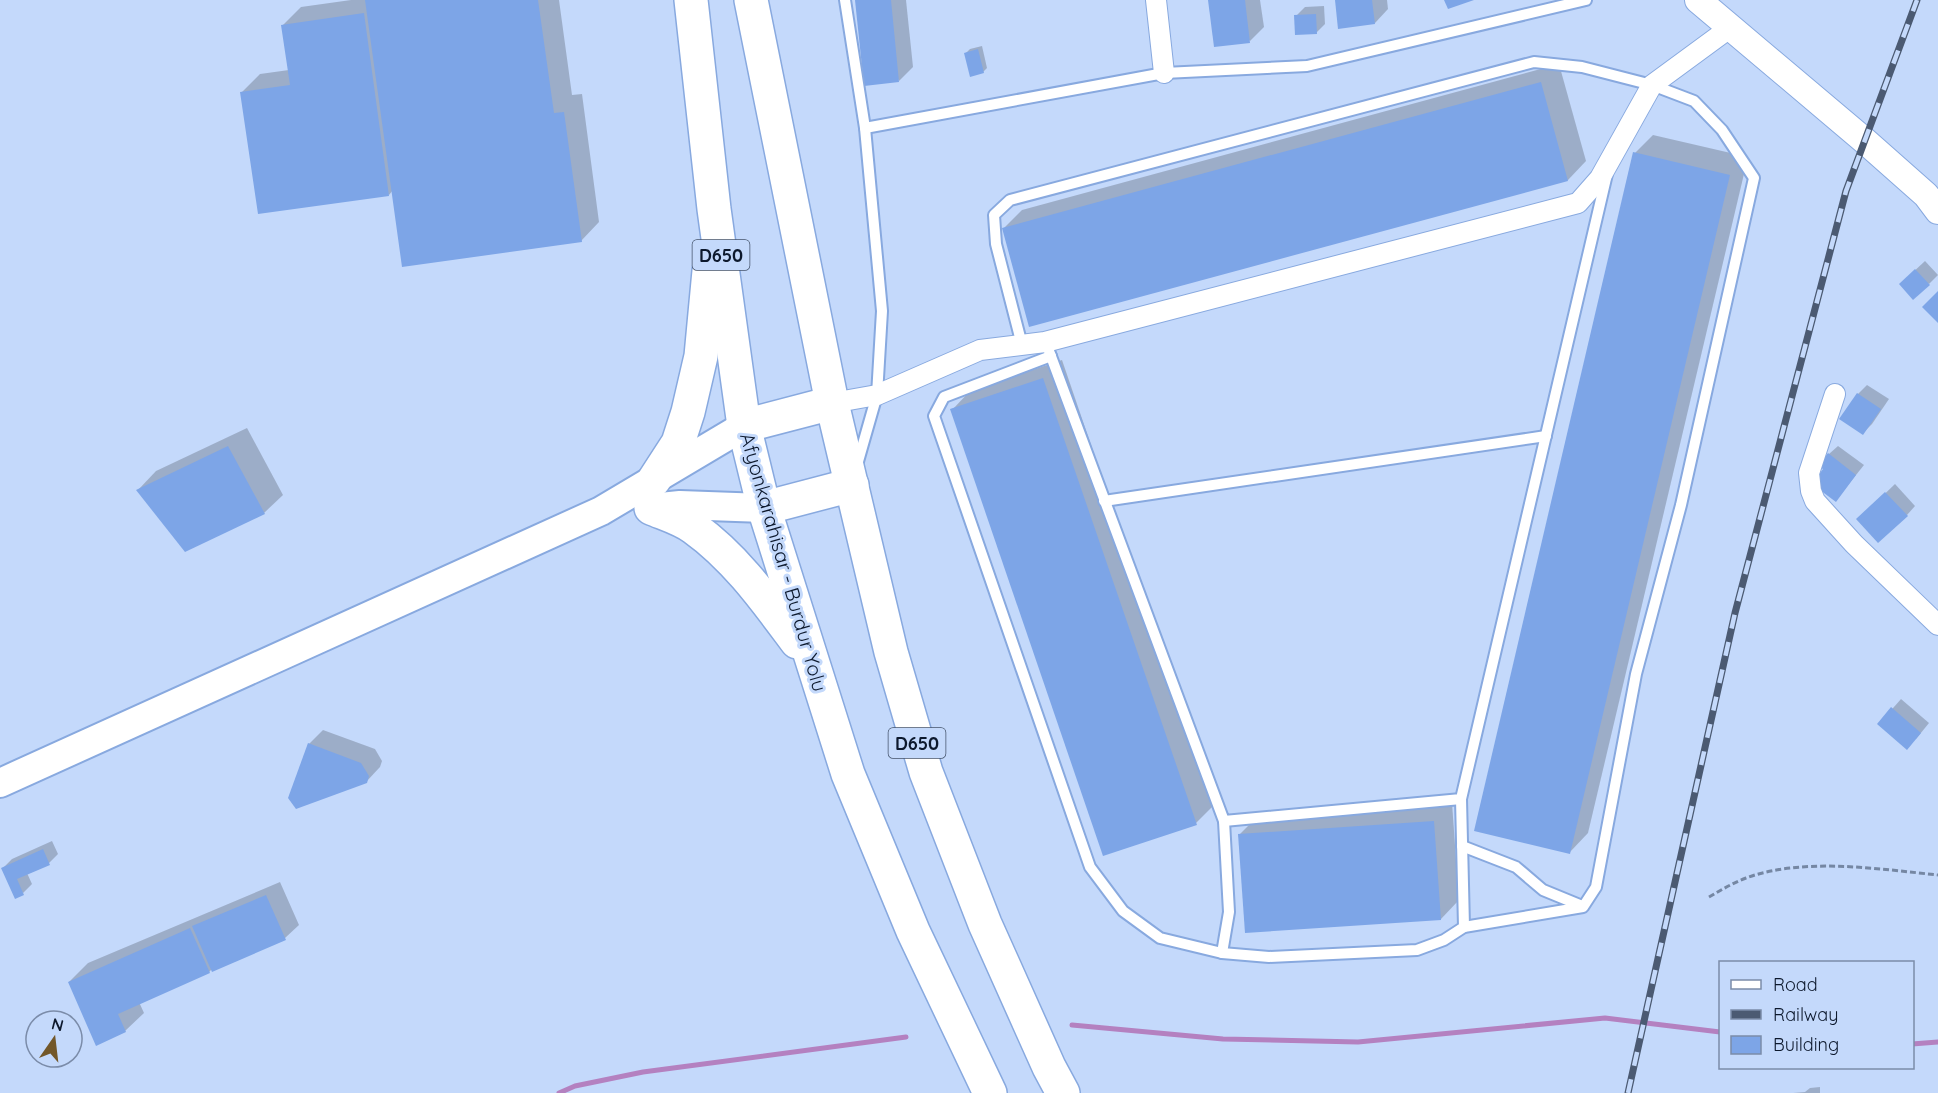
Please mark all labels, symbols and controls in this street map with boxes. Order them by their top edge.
road number: D650 [692,240,750,270]
street label: Afyonkarahisar - Burdur Yolu [735,430,833,694]
road number: D650 [888,728,946,758]
legend [1719,961,1914,1069]
text: Road [1773,973,1818,996]
text: Railway [1773,1003,1839,1026]
north arrow [24,1009,84,1069]
text: N [50,1013,66,1036]
text: Building [1773,1033,1839,1056]

